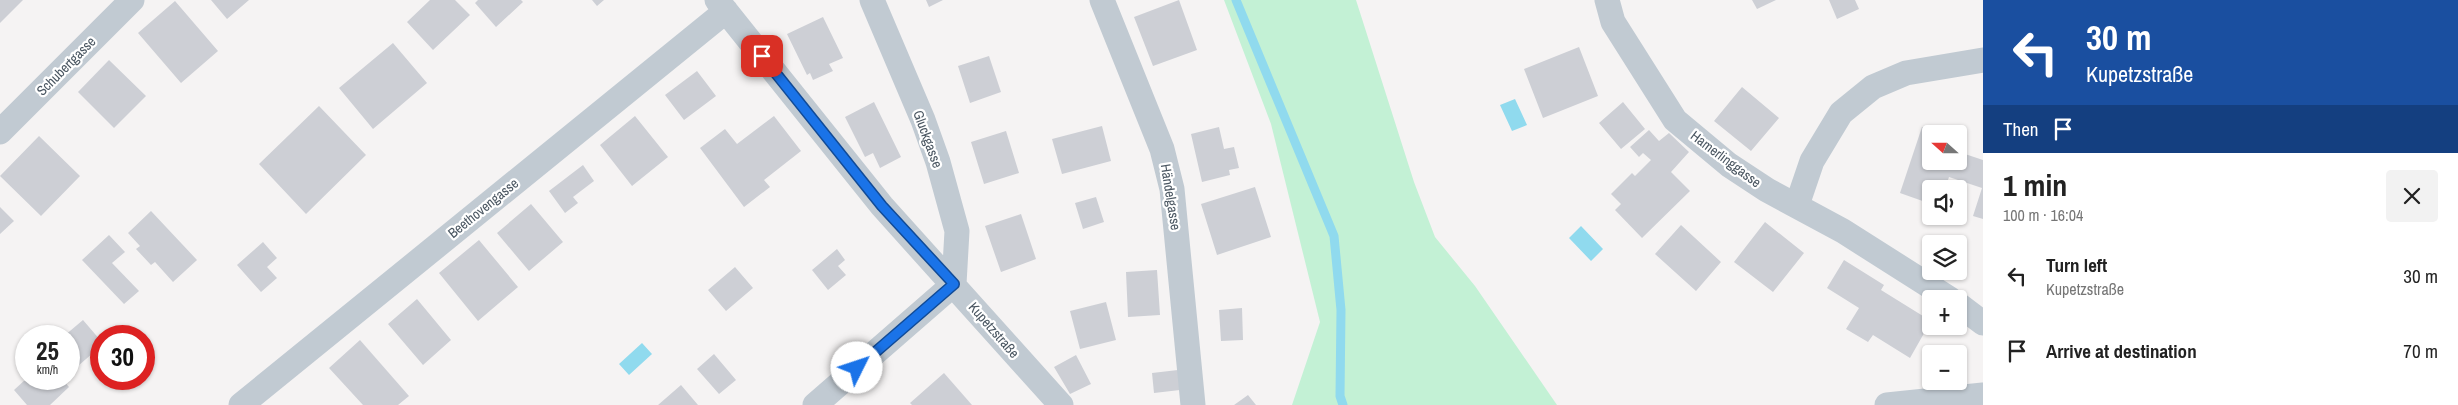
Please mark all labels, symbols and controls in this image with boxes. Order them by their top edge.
text: 30 m [2086,14,2151,61]
icon: left [2003,20,2068,85]
street label: Schubertgasse [33,33,99,99]
pin [741,35,783,77]
icon: arrive [748,42,776,70]
text: Kupetzstraße [2086,59,2193,89]
street label: Gluckgasse [909,108,947,170]
icon: arrive [2049,115,2077,143]
text: Then [2003,116,2039,142]
north arrow [1922,125,1968,170]
map controls [1922,125,1967,390]
street label: Hamerlinggasse [1687,127,1765,191]
street label: Händelgasse [1157,162,1185,232]
text: 1 min [2003,165,2067,205]
button: close [2386,170,2438,222]
street label: Beethovengasse [444,174,522,242]
button: sound [1922,180,1967,225]
text: 100 m · 16:04 [2003,204,2083,226]
button: layers [1922,235,1967,280]
text: Turn left [2046,252,2107,278]
icon: left [2003,262,2031,290]
text: 30 m [2403,263,2438,289]
text: Kupetzstraße [2046,278,2124,300]
button: + [1922,290,1967,335]
street label: Kupetzstraße [965,298,1023,362]
speed limit sign: 30 [90,325,155,390]
text: 25 [36,334,59,368]
icon: arrive [2003,337,2031,365]
text: Arrive at destination [2046,338,2197,364]
text: 70 m [2403,338,2438,364]
position arrow [830,341,882,393]
button: − [1922,345,1967,390]
text: km/h [37,362,58,378]

